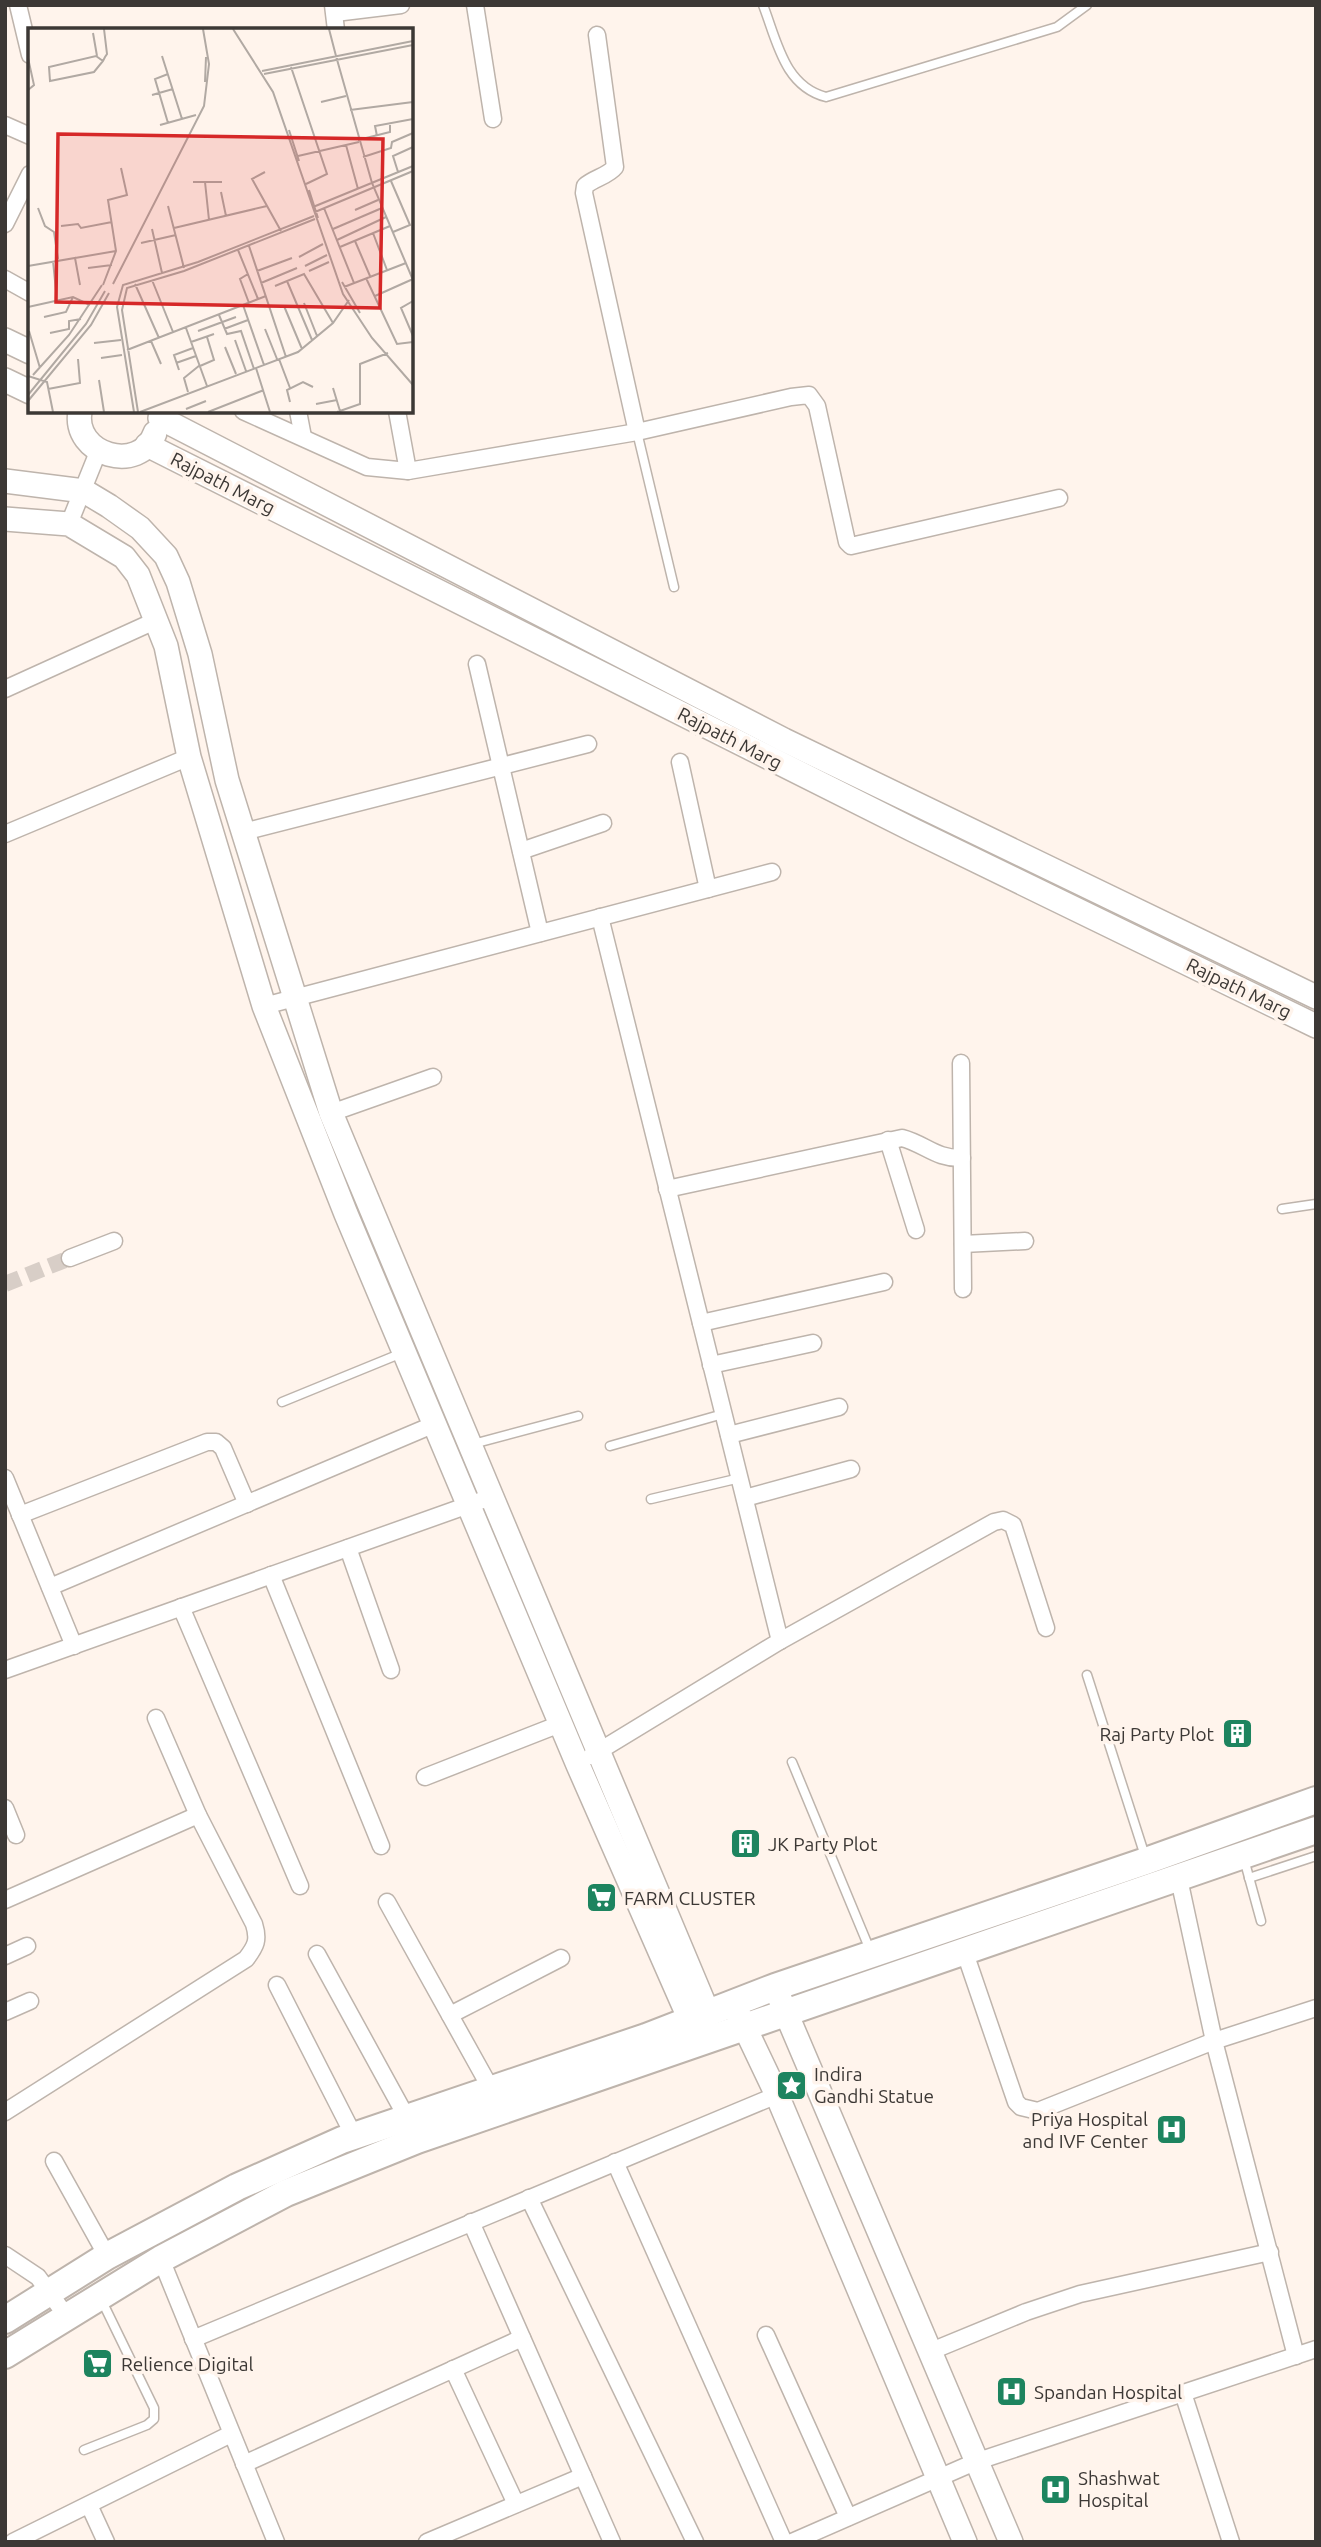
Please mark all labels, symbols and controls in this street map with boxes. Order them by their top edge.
inset map [28,28,413,413]
street label: Rajpath Marg [167,447,279,519]
street label: Rajpath Marg [674,702,786,774]
street label: Rajpath Marg [1183,953,1295,1023]
building icon: Raj Party Plot [1220,1717,1254,1751]
place label: Raj Party Plot [1099,1723,1215,1745]
building icon: JK Party Plot [728,1827,762,1861]
place label: JK Party Plot [768,1833,878,1855]
supermarket icon: FARM CLUSTER [584,1881,618,1915]
place label: FARM CLUSTER [624,1887,756,1909]
place label: Indira Gandhi Statue [814,2063,934,2107]
place icon: Indira Gandhi Statue [774,2068,808,2102]
place label: Priya Hospital and IVF Center [1023,2108,1148,2152]
hospital icon: Priya Hospital and IVF Center [1154,2113,1188,2147]
supermarket icon: Relience Digital [81,2347,115,2381]
place label: Relience Digital [121,2353,254,2375]
hospital icon: Spandan Hospital [994,2375,1028,2409]
place label: Spandan Hospital [1034,2381,1182,2403]
place label: Shashwat Hospital [1078,2467,1160,2511]
hospital icon: Shashwat Hospital [1038,2472,1072,2506]

